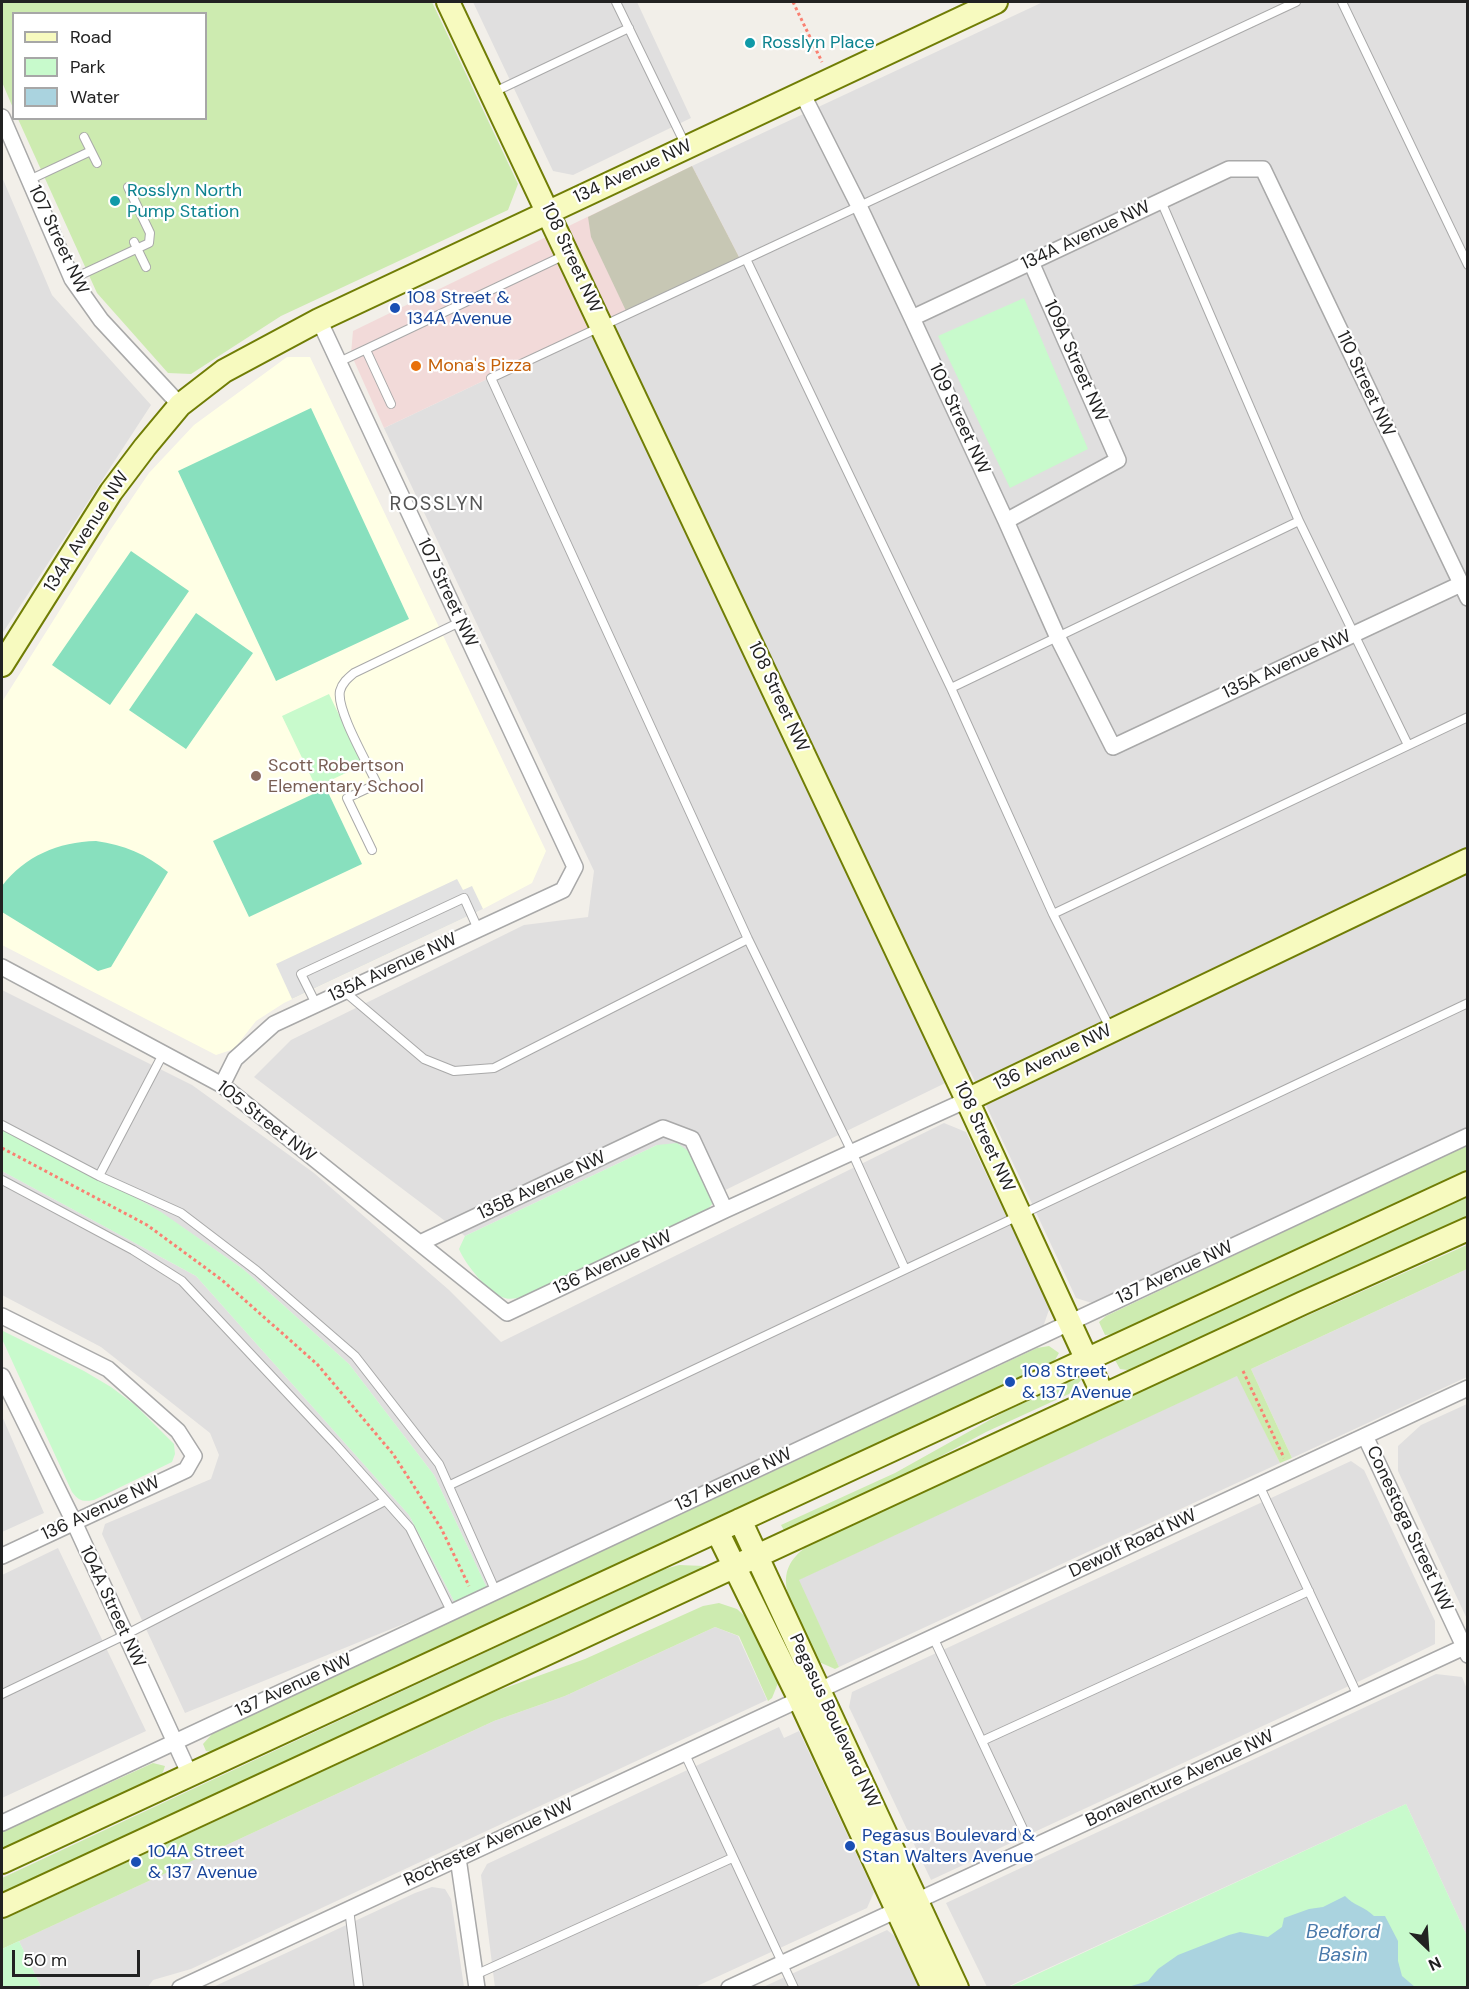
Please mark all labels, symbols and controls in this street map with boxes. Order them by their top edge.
legend [12,12,207,120]
text: Road [70,25,112,49]
place label: Rosslyn Place [762,32,875,54]
marker: Rosslyn Place [743,36,757,50]
text: Park [70,55,106,79]
text: Water [70,85,120,109]
street label: 134 Avenue NW [571,135,695,209]
place label: Rosslyn North Pump Station [127,180,242,222]
street label: 107 Street NW [23,182,93,298]
marker: Rosslyn North Pump Station [108,194,122,208]
street label: 134A Avenue NW [1018,197,1154,275]
street label: 108 Street NW [536,199,606,317]
place label: 108 Street & 134A Avenue [407,287,512,330]
street label: 109A Street NW [1039,297,1111,425]
marker: 108 Street & 134A Avenue [388,301,402,315]
street label: 110 Street NW [1331,328,1399,440]
place label: Mona's Pizza [428,355,532,377]
marker: Mona's Pizza [409,359,423,373]
street label: 109 Street NW [924,360,994,478]
street label: 134A Avenue NW [40,468,134,596]
district label: ROSSLYN [389,493,485,517]
street label: 107 Street NW [412,535,482,651]
street label: 135A Avenue NW [1219,626,1355,704]
street label: 108 Street NW [743,638,813,756]
place label: Scott Robertson Elementary School [268,755,424,798]
marker: Scott Robertson Elementary School [249,769,263,783]
street label: 135A Avenue NW [325,929,461,1007]
street label: 136 Avenue NW [991,1020,1115,1096]
street label: 105 Street NW [212,1077,320,1167]
street label: 108 Street NW [949,1078,1019,1196]
street label: 135B Avenue NW [475,1147,609,1225]
street label: 136 Avenue NW [550,1226,676,1300]
street label: 137 Avenue NW [1113,1237,1237,1309]
place label: 108 Street & 137 Avenue [1022,1361,1132,1404]
marker: 108 Street & 137 Avenue [1003,1375,1017,1389]
street label: Conestoga Street NW [1361,1443,1457,1615]
street label: 137 Avenue NW [672,1444,796,1516]
street label: 136 Avenue NW [38,1472,164,1546]
street label: Dewolf Road NW [1066,1505,1200,1583]
street label: 104A Street NW [74,1543,150,1671]
street label: Pegasus Boulevard NW [784,1630,884,1812]
street label: 137 Avenue NW [232,1650,356,1722]
street label: Bonaventure Avenue NW [1082,1726,1278,1832]
street label: Rochester Avenue NW [401,1794,577,1892]
place label: Pegasus Boulevard & Stan Walters Avenue [862,1825,1035,1868]
marker: Pegasus Boulevard & Stan Walters Avenue [843,1839,857,1853]
place label: 104A Street & 137 Avenue [148,1841,258,1884]
marker: 104A Street & 137 Avenue [129,1855,143,1869]
north arrow [1397,1917,1457,1977]
water label: Bedford Basin [1306,1921,1380,1968]
scale bar [15,1938,142,1976]
text: 50 m [23,1948,67,1972]
text: N [1425,1952,1445,1976]

